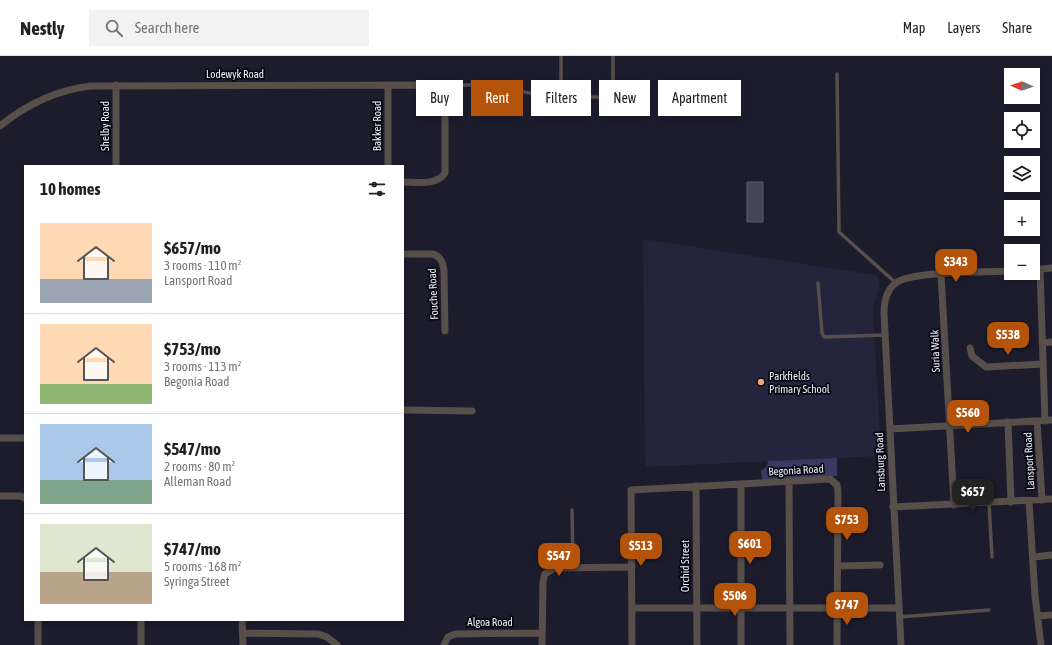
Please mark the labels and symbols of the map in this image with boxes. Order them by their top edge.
street label: Lodewyk Road [206,68,264,80]
north arrow [1004,68,1040,104]
street label: Shelby Road [99,101,111,151]
street label: Bakker Road [371,101,383,151]
pin: $343 [932,249,980,283]
street label: Fouche Road [426,268,440,320]
pin: $538 [984,322,1032,356]
street label: Suria Walk [928,329,942,373]
place label: Parkfields Primary School [769,370,830,395]
marker: Parkfields Primary School [756,377,766,387]
pin: $560 [944,400,992,434]
street label: Lansburg Road [873,432,887,492]
street label: Lansport Road [1021,432,1037,490]
street label: Begonia Road [768,463,824,477]
pin: $657 [949,479,997,513]
pin: $753 [823,507,871,541]
pin: $601 [726,531,774,565]
pin: $513 [617,533,665,567]
street label: Orchid Street [679,540,691,592]
pin: $547 [535,543,583,577]
pin: $506 [711,583,759,617]
pin: $747 [823,592,871,626]
street label: Algoa Road [467,616,513,628]

